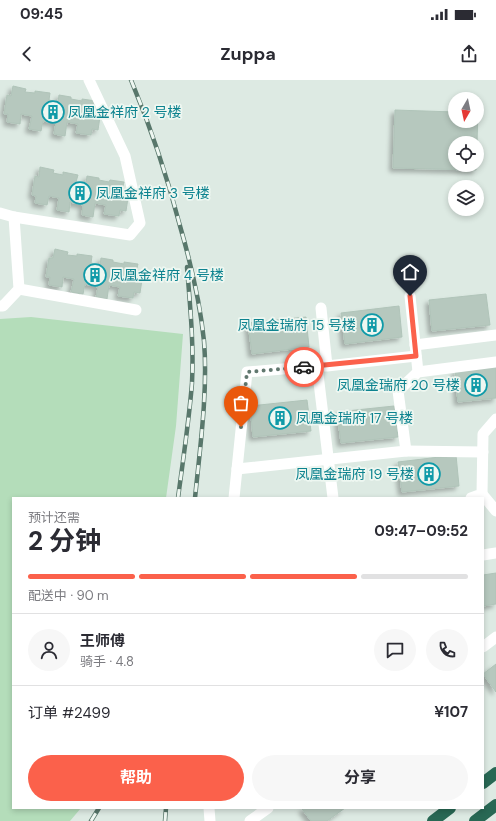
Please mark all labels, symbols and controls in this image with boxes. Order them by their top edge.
text: 09:45 [20,4,63,24]
text: Zuppa [220,42,276,66]
icon: back [16,43,38,65]
icon: share [458,43,480,65]
north arrow [448,92,484,128]
map controls [448,92,484,216]
building icon: 凤凰金祥府 2 号楼 [40,99,66,125]
place label: 凤凰金祥府 2 号楼 [68,103,182,121]
button: locate [448,136,484,172]
building icon: 凤凰金祥府 3 号楼 [67,180,93,206]
button: layers [448,180,484,216]
place label: 凤凰金祥府 3 号楼 [96,184,210,202]
pin [393,255,427,296]
icon: home [399,261,421,283]
building icon: 凤凰金祥府 4 号楼 [82,262,108,288]
place label: 凤凰金祥府 4 号楼 [110,266,224,284]
building icon: 凤凰金瑞府 15 号楼 [359,312,385,338]
place label: 凤凰金瑞府 15 号楼 [238,316,356,334]
courier [284,347,324,387]
icon: car [293,356,315,378]
building icon: 凤凰金瑞府 20 号楼 [463,372,489,398]
place label: 凤凰金瑞府 20 号楼 [337,376,460,394]
pin [224,386,258,427]
icon: bag [230,392,252,414]
building icon: 凤凰金瑞府 17 号楼 [267,405,293,431]
place label: 凤凰金瑞府 17 号楼 [296,409,413,427]
building icon: 凤凰金瑞府 19 号楼 [416,461,442,487]
place label: 凤凰金瑞府 19 号楼 [295,465,414,483]
text: 预计还需 [28,509,80,526]
text: 09:47–09:52 [374,521,468,541]
text: 2 分钟 [28,524,101,558]
text: 配送中 · 90 m [28,587,109,604]
button: person [28,629,70,671]
button: chat [374,629,416,671]
button: phone [426,629,468,671]
text: 王师傅 [80,631,125,651]
text: 骑手 · 4.8 [80,653,134,670]
text: ¥107 [434,702,468,722]
text: 订单 #2499 [28,703,110,723]
button: 帮助 [28,755,244,801]
button: 分享 [252,755,468,801]

